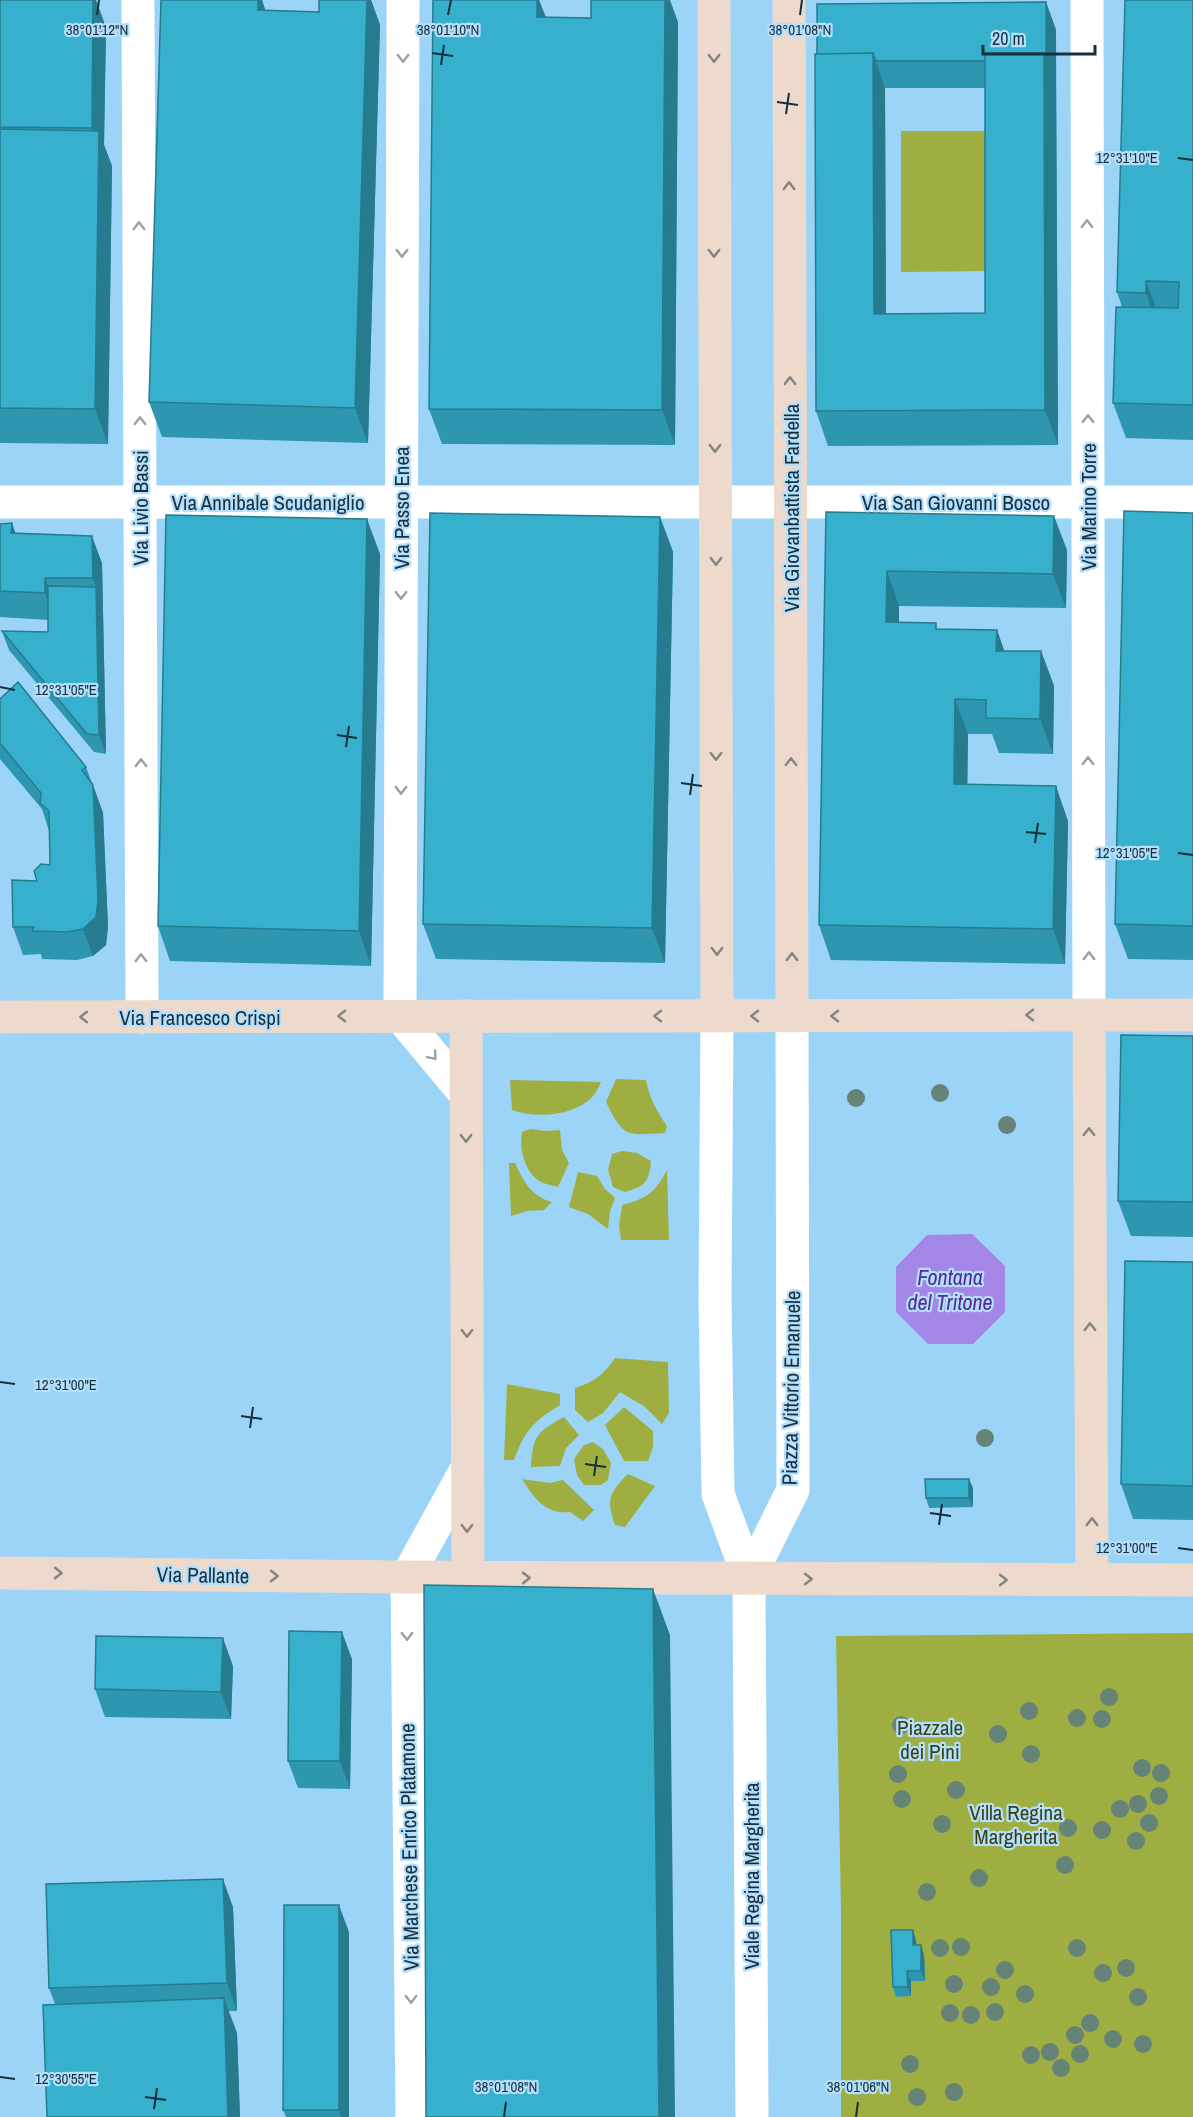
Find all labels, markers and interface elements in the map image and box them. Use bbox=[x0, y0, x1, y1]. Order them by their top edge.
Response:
scale bar bbox=[983, 18, 1096, 56]
text: 38°01'12"N bbox=[66, 19, 128, 40]
text: 38°01'10"N bbox=[417, 19, 479, 40]
text: 38°01'08"N bbox=[769, 19, 831, 40]
text: 20 m bbox=[992, 26, 1025, 51]
one-way arrow bbox=[397, 54, 409, 63]
one-way arrow bbox=[708, 54, 720, 63]
text: 12°31'10"E bbox=[1096, 147, 1158, 168]
one-way arrow bbox=[783, 181, 796, 190]
one-way arrow bbox=[1081, 220, 1093, 229]
one-way arrow bbox=[133, 222, 145, 231]
one-way arrow bbox=[396, 249, 408, 258]
one-way arrow bbox=[708, 249, 721, 258]
one-way arrow bbox=[784, 376, 796, 385]
street label: Via Giovanbattista Fardella bbox=[777, 403, 806, 612]
one-way arrow bbox=[1082, 415, 1094, 424]
one-way arrow bbox=[134, 417, 146, 426]
street label: Via Marino Torre bbox=[1074, 443, 1103, 571]
one-way arrow bbox=[709, 444, 721, 453]
street label: Via Passo Enea bbox=[387, 446, 416, 570]
street label: Via Livio Bassi bbox=[126, 450, 155, 566]
street label: Via Annibale Scudaniglio bbox=[171, 488, 365, 517]
street label: Via San Giovanni Bosco bbox=[862, 488, 1050, 517]
one-way arrow bbox=[710, 556, 722, 565]
one-way arrow bbox=[395, 591, 407, 600]
text: 12°31'05"E bbox=[35, 679, 97, 700]
one-way arrow bbox=[710, 751, 722, 760]
one-way arrow bbox=[1082, 757, 1094, 766]
one-way arrow bbox=[785, 758, 798, 767]
one-way arrow bbox=[135, 759, 147, 768]
one-way arrow bbox=[395, 786, 407, 795]
text: 12°31'05"E bbox=[1096, 842, 1158, 863]
one-way arrow bbox=[711, 946, 723, 955]
one-way arrow bbox=[1083, 952, 1095, 961]
one-way arrow bbox=[786, 953, 798, 962]
one-way arrow bbox=[135, 954, 147, 963]
street label: Via Francesco Crispi bbox=[119, 1003, 281, 1032]
one-way arrow bbox=[1026, 1009, 1035, 1021]
one-way arrow bbox=[337, 1010, 346, 1022]
one-way arrow bbox=[654, 1010, 663, 1022]
one-way arrow bbox=[750, 1010, 759, 1022]
one-way arrow bbox=[831, 1010, 840, 1022]
one-way arrow bbox=[79, 1011, 88, 1023]
one-way arrow bbox=[426, 1049, 437, 1060]
one-way arrow bbox=[1083, 1127, 1095, 1136]
one-way arrow bbox=[460, 1133, 472, 1142]
water label: Fontana del Tritone bbox=[907, 1262, 993, 1317]
street label: Piazza Vittorio Emanuele bbox=[775, 1290, 807, 1486]
one-way arrow bbox=[1084, 1322, 1096, 1331]
one-way arrow bbox=[461, 1328, 473, 1337]
text: 12°31'00"E bbox=[35, 1374, 97, 1395]
one-way arrow bbox=[1085, 1517, 1098, 1526]
one-way arrow bbox=[461, 1523, 473, 1532]
text: 12°31'00"E bbox=[1096, 1537, 1158, 1558]
street label: Via Pallante bbox=[156, 1560, 250, 1590]
one-way arrow bbox=[54, 1567, 63, 1579]
one-way arrow bbox=[270, 1570, 279, 1582]
one-way arrow bbox=[522, 1571, 531, 1584]
one-way arrow bbox=[803, 1573, 812, 1585]
one-way arrow bbox=[998, 1574, 1007, 1586]
one-way arrow bbox=[401, 1631, 413, 1640]
park label: Piazzale dei Pini bbox=[897, 1713, 963, 1766]
street label: Via Marchese Enrico Platamone bbox=[392, 1723, 426, 1971]
street label: Viale Regina Margherita bbox=[737, 1782, 766, 1970]
park label: Villa Regina Margherita bbox=[969, 1798, 1063, 1851]
one-way arrow bbox=[404, 1994, 417, 2003]
text: 12°30'55"E bbox=[35, 2068, 97, 2089]
text: 38°01'08"N bbox=[475, 2076, 537, 2097]
text: 38°01'06"N bbox=[827, 2076, 889, 2097]

